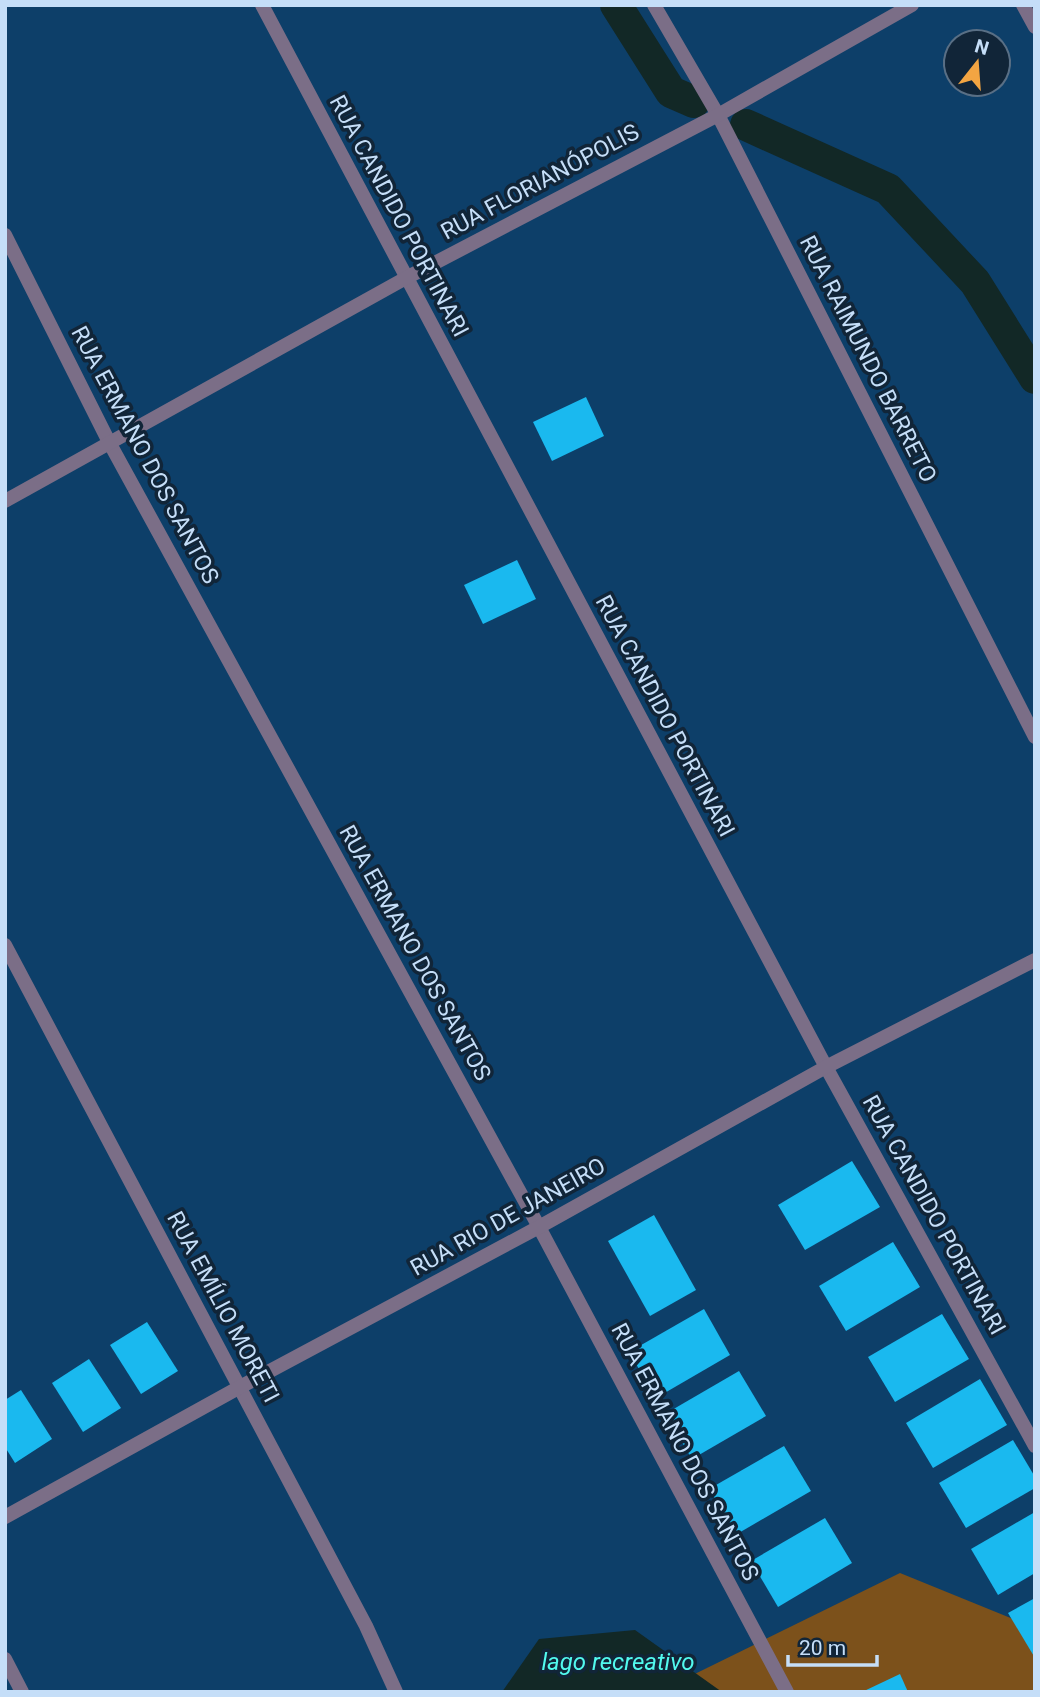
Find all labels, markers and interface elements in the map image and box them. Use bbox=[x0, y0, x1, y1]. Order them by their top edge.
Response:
north arrow bbox=[942, 28, 1012, 98]
text: N bbox=[972, 34, 992, 60]
street label: RUA CANDIDO PORTINARI bbox=[324, 91, 474, 341]
street label: RUA FLORIANÓPOLIS bbox=[436, 117, 644, 246]
street label: RUA RAIMUNDO BARRETO bbox=[794, 231, 942, 487]
street label: RUA ERMANO DOS SANTOS bbox=[65, 322, 225, 588]
street label: RUA CANDIDO PORTINARI bbox=[590, 591, 740, 841]
street label: RUA ERMANO DOS SANTOS bbox=[333, 821, 497, 1085]
street label: RUA CANDIDO PORTINARI bbox=[857, 1091, 1011, 1339]
street label: RUA RIO DE JANEIRO bbox=[406, 1152, 610, 1282]
street label: RUA EMÍLIO MORETI bbox=[161, 1206, 286, 1407]
street label: RUA ERMANO DOS SANTOS bbox=[605, 1319, 765, 1585]
scale bar bbox=[788, 1624, 877, 1668]
text: 20 m bbox=[799, 1636, 846, 1660]
water label: lago recreativo bbox=[541, 1648, 695, 1676]

